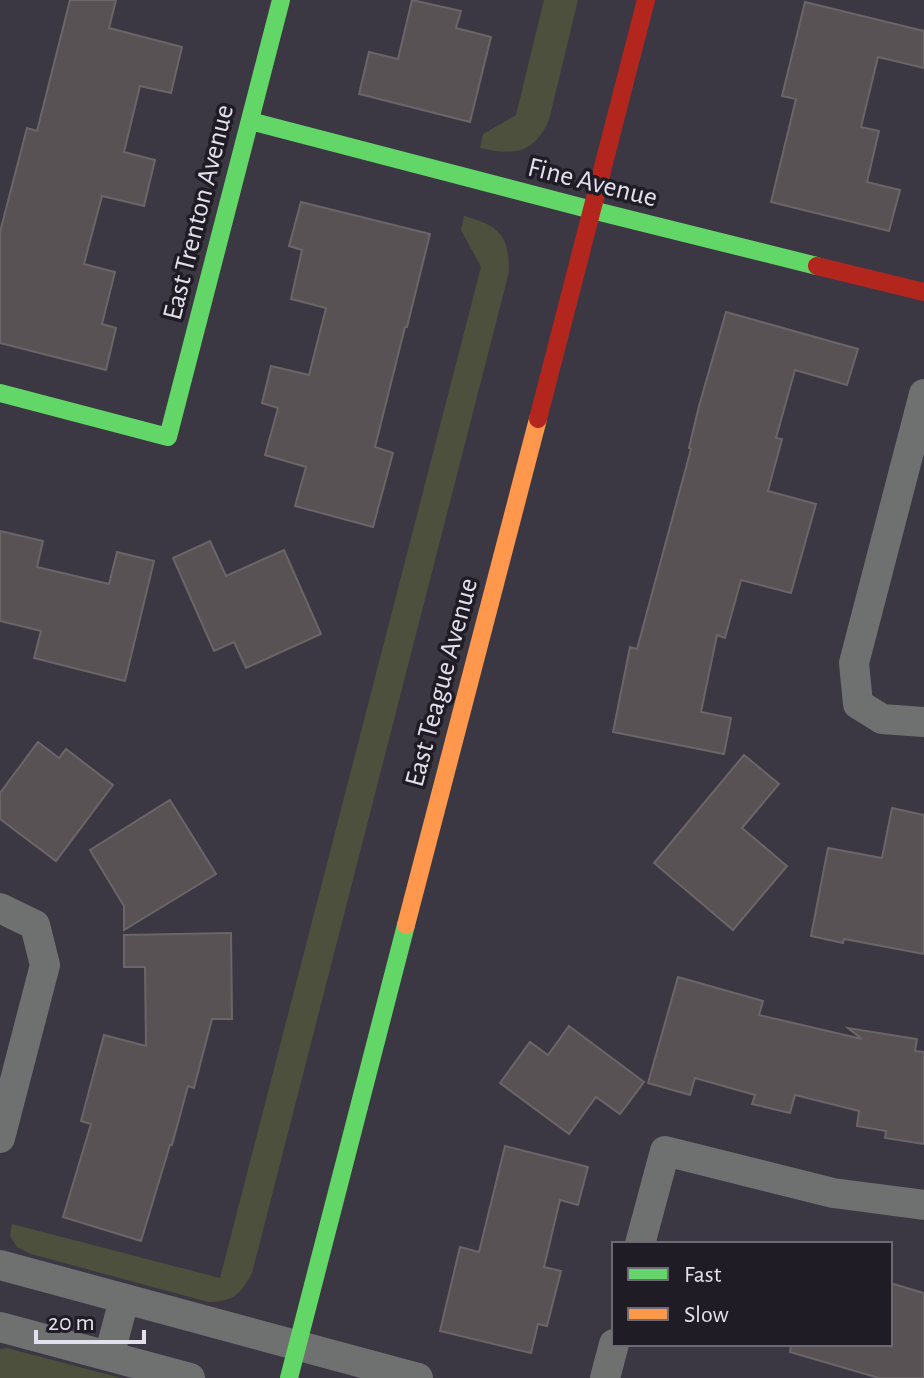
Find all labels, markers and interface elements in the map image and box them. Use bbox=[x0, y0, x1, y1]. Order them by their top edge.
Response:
street label: East Trenton Avenue bbox=[159, 102, 239, 323]
street label: Fine Avenue bbox=[525, 153, 660, 213]
street label: East Teague Avenue bbox=[401, 575, 483, 790]
legend bbox=[612, 1242, 892, 1346]
text: Fast bbox=[684, 1263, 722, 1287]
scale bar bbox=[36, 1294, 144, 1344]
text: Slow bbox=[684, 1303, 729, 1327]
text: 20 m bbox=[48, 1311, 95, 1335]

